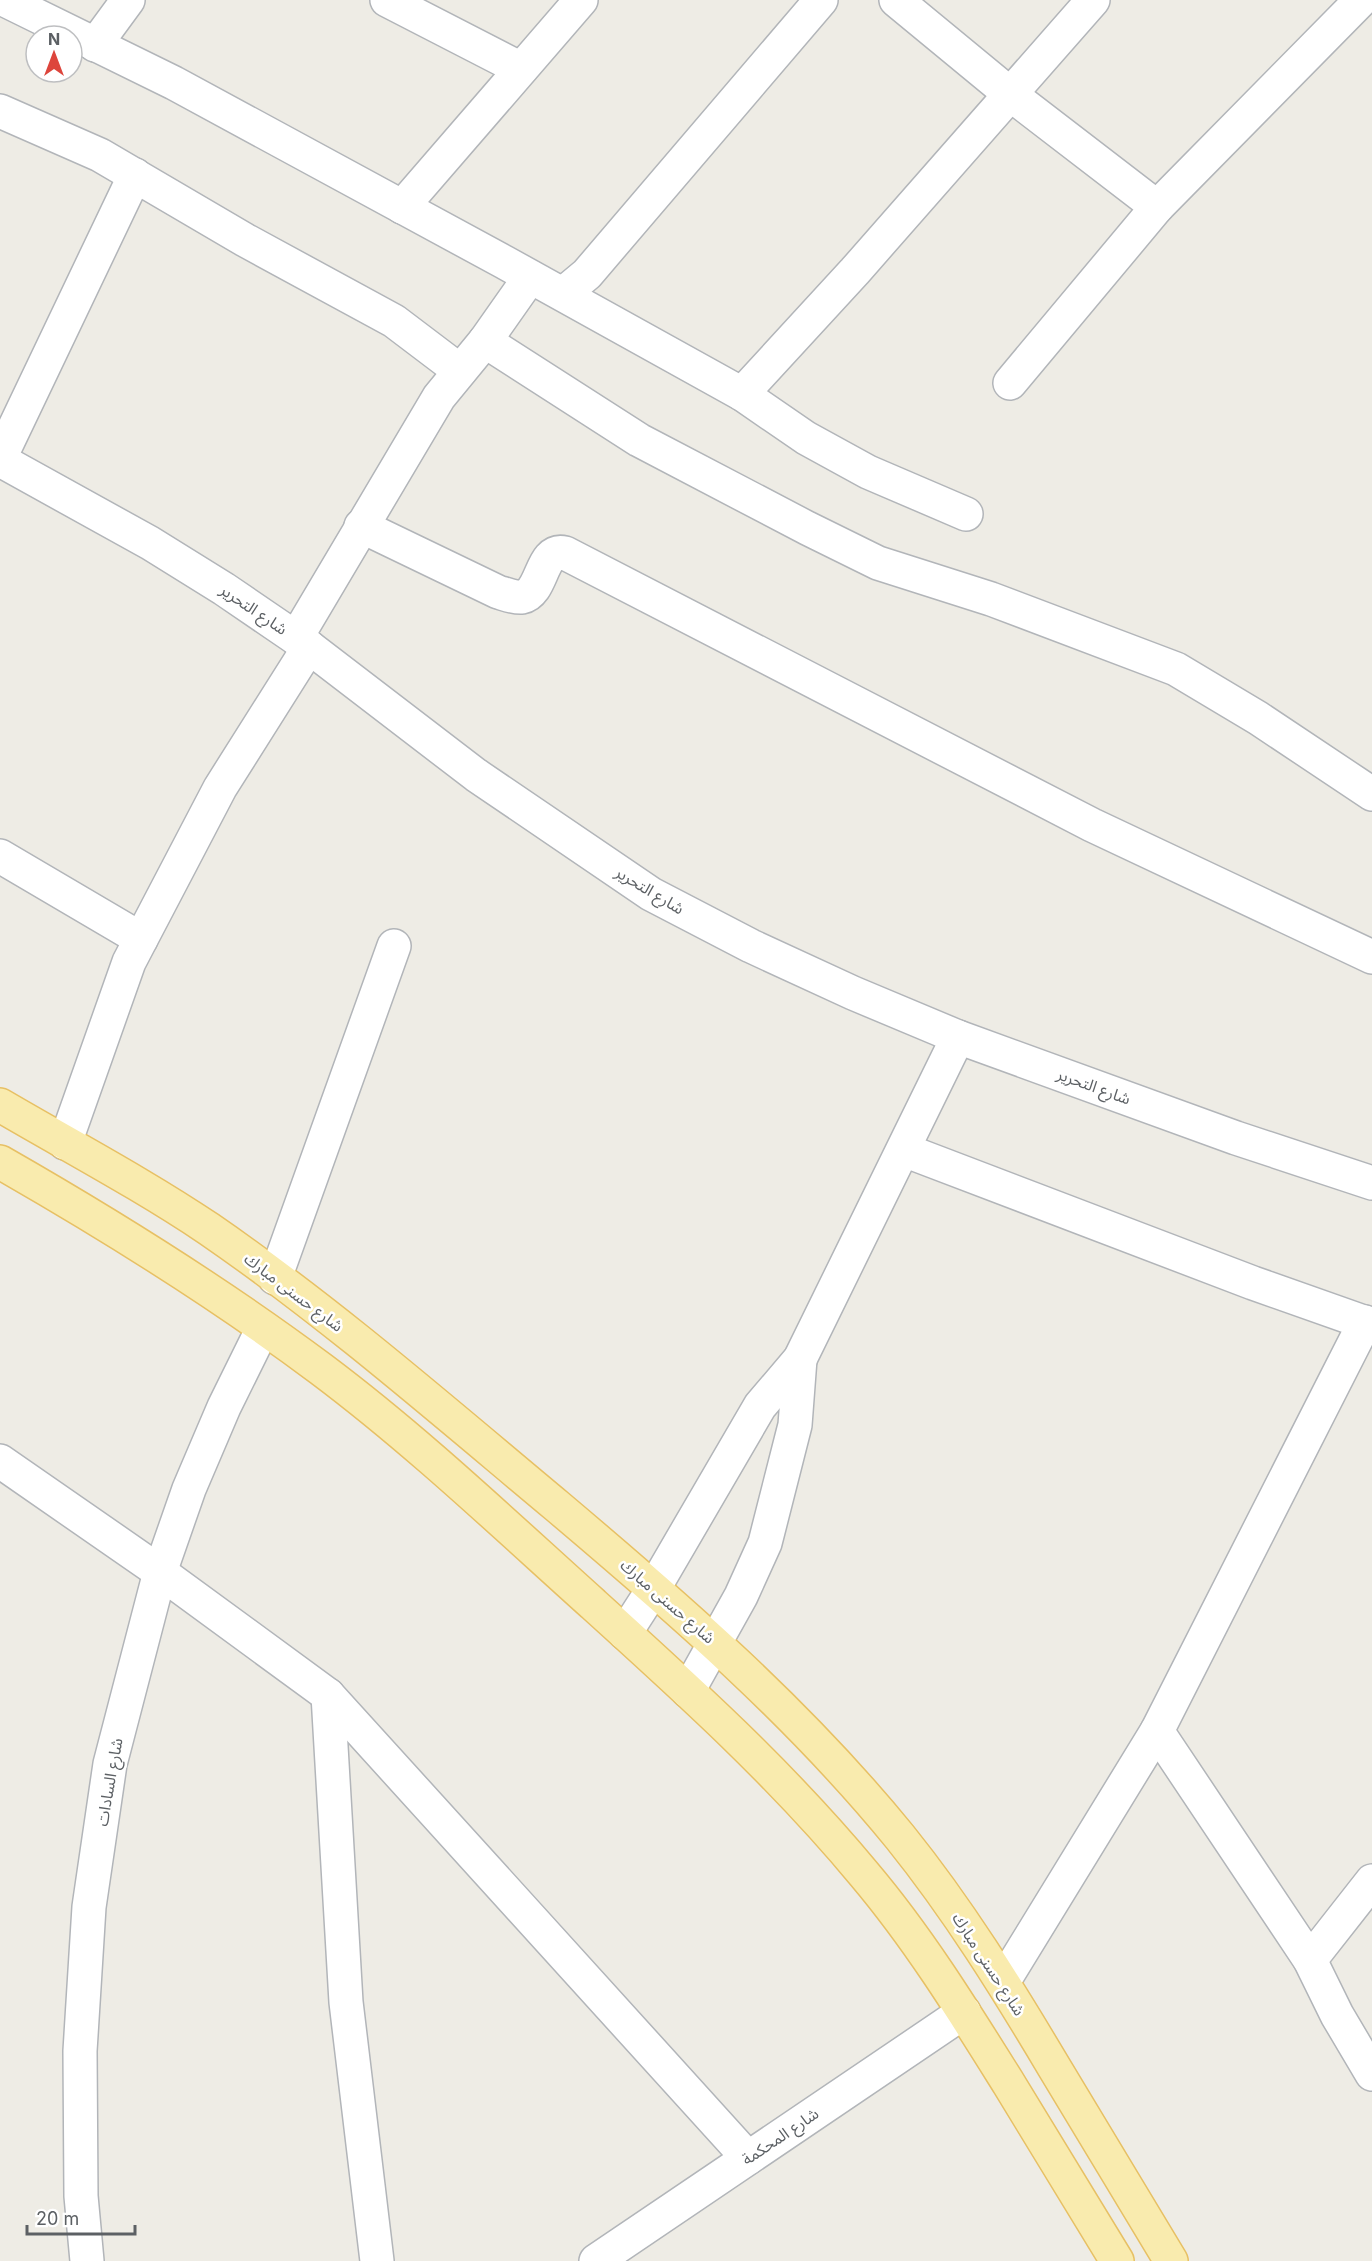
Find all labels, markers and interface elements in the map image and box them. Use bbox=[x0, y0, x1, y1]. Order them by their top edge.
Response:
north arrow bbox=[24, 24, 84, 84]
text: N bbox=[48, 29, 60, 49]
street label: شارع التحرير bbox=[214, 579, 291, 641]
street label: شارع التحرير bbox=[610, 861, 688, 921]
street label: شارع التحرير bbox=[1053, 1063, 1134, 1111]
street label: شارع حسنى مبارك bbox=[239, 1248, 347, 1338]
street label: شارع حسنى مبارك bbox=[615, 1555, 719, 1650]
street label: شارع السادات bbox=[91, 1736, 130, 1828]
street label: شارع حسنى مبارك bbox=[946, 1909, 1030, 2021]
street label: شارع المحكمة bbox=[738, 2103, 824, 2171]
scale bar bbox=[27, 2198, 135, 2236]
text: 20 m bbox=[36, 2208, 79, 2229]

